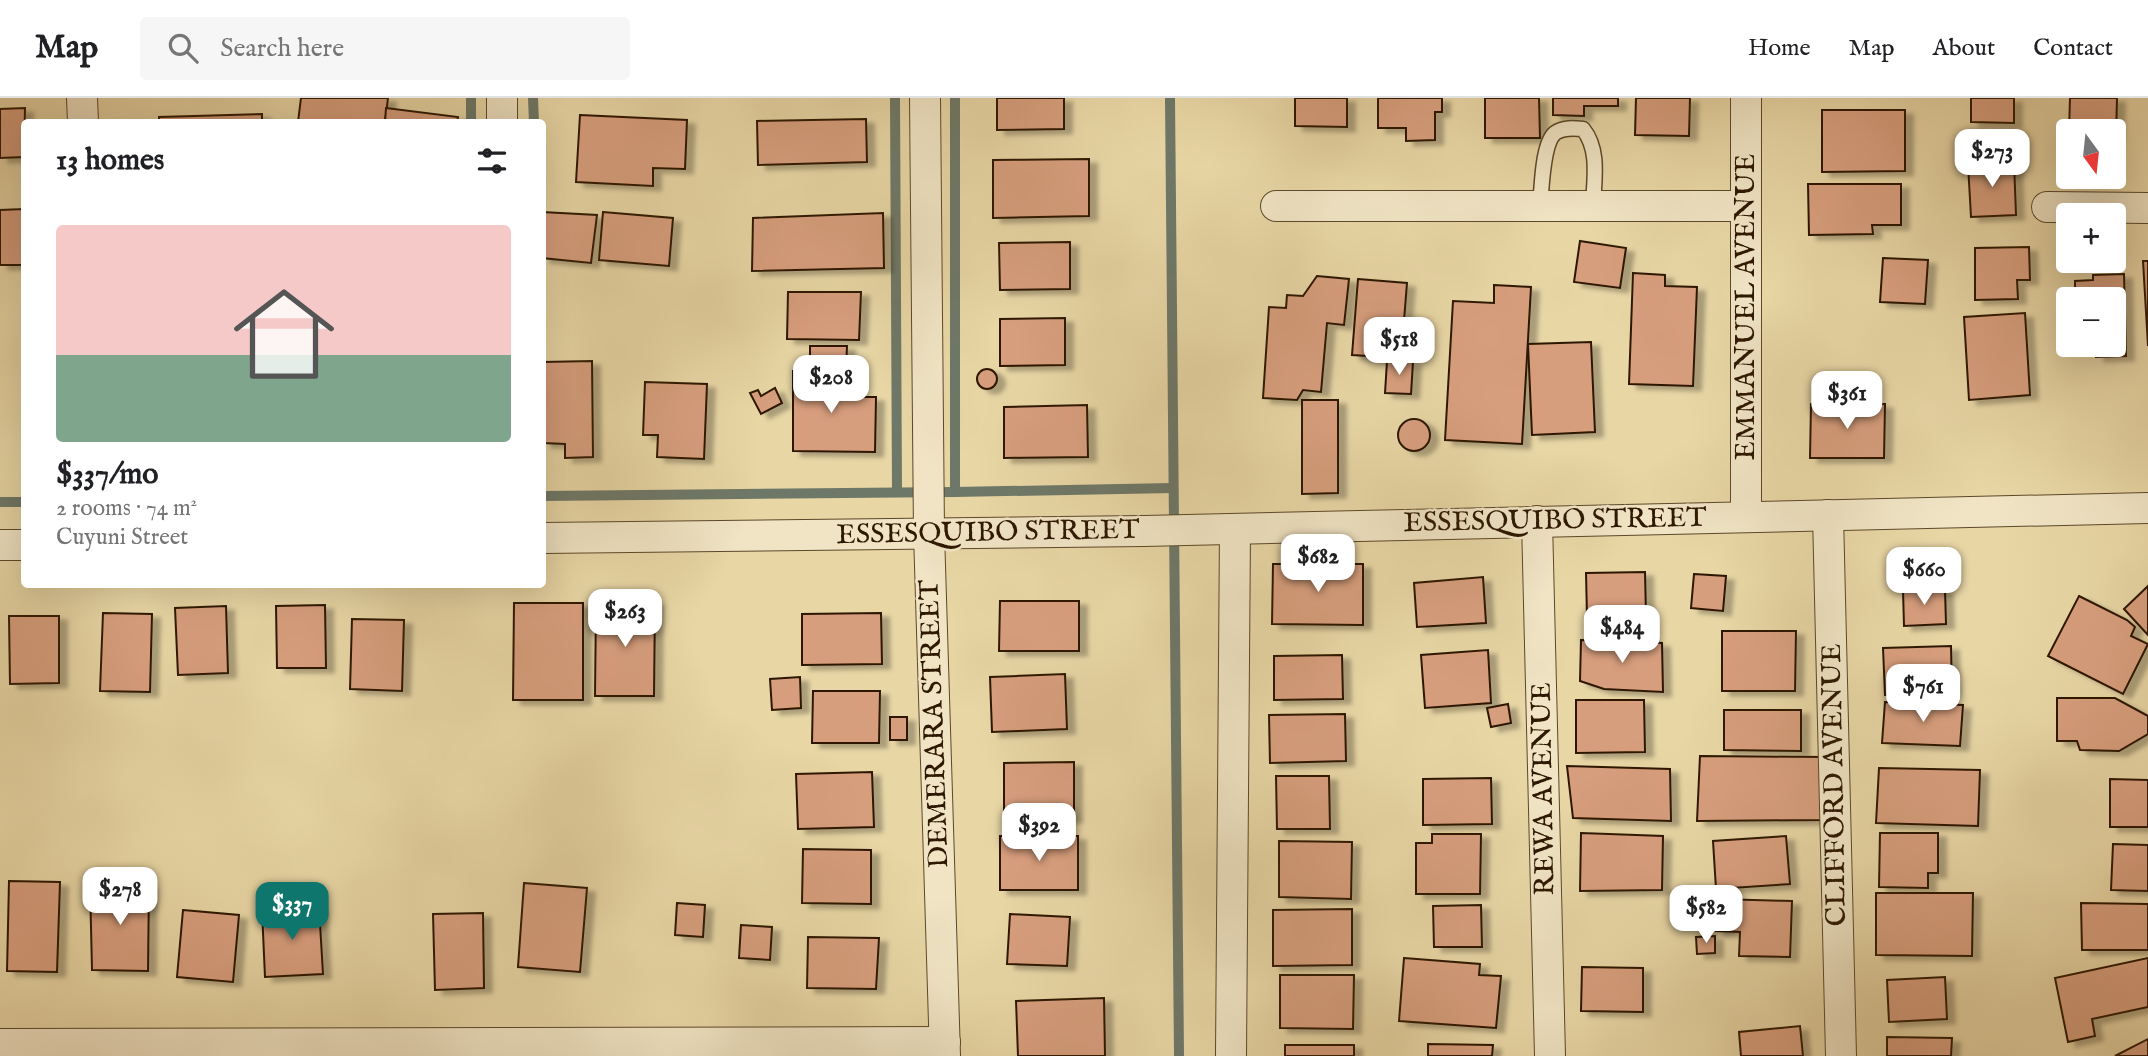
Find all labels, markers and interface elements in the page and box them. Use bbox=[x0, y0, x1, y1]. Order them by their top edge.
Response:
search box bbox=[140, 17, 630, 80]
text: Map bbox=[35, 27, 98, 69]
icon: search bbox=[164, 29, 202, 67]
text: Search here bbox=[220, 32, 344, 65]
text: Home bbox=[1748, 33, 1811, 64]
text: Map bbox=[1849, 33, 1895, 64]
text: About bbox=[1933, 33, 1995, 64]
text: Contact bbox=[2033, 33, 2113, 64]
north arrow bbox=[2056, 119, 2126, 189]
map controls bbox=[2056, 119, 2126, 357]
pin: $273 bbox=[1951, 130, 2033, 189]
text: $273 bbox=[1971, 137, 2013, 166]
text: 13 homes bbox=[56, 142, 164, 180]
icon: filters bbox=[473, 142, 511, 180]
street label: EMMANUEL AVENUE bbox=[1729, 153, 1764, 461]
button: + bbox=[2056, 203, 2126, 273]
icon: home bbox=[221, 271, 347, 397]
button: − bbox=[2056, 287, 2126, 357]
pin: $518 bbox=[1358, 317, 1440, 377]
text: $518 bbox=[1380, 325, 1418, 354]
pin: $208 bbox=[790, 356, 872, 415]
text: $208 bbox=[809, 363, 853, 392]
pin: $361 bbox=[1806, 372, 1888, 431]
text: $361 bbox=[1827, 379, 1867, 408]
text: $337/mo bbox=[56, 456, 159, 494]
text: 2 rooms · 74 m² bbox=[56, 494, 197, 523]
street label: ESSESQUIBO STREET bbox=[1403, 501, 1707, 541]
street label: ESSESQUIBO STREET bbox=[836, 513, 1140, 553]
text: Cuyuni Street bbox=[56, 523, 188, 552]
pin: $682 bbox=[1277, 534, 1359, 594]
text: $682 bbox=[1297, 542, 1339, 571]
pin: $660 bbox=[1883, 547, 1965, 607]
text: $660 bbox=[1902, 555, 1946, 584]
street label: DEMERARA STREET bbox=[912, 579, 958, 869]
pin: $263 bbox=[584, 589, 666, 649]
text: $263 bbox=[604, 597, 646, 626]
pin: $484 bbox=[1581, 606, 1663, 665]
text: $484 bbox=[1600, 613, 1644, 642]
street label: CLIFFORD AVENUE bbox=[1815, 643, 1855, 927]
pin: $761 bbox=[1882, 664, 1964, 724]
text: $761 bbox=[1902, 672, 1944, 701]
street label: REWA AVENUE bbox=[1525, 682, 1563, 896]
pin: $392 bbox=[998, 804, 1080, 863]
text: $392 bbox=[1018, 811, 1060, 840]
pin: $278 bbox=[79, 868, 161, 927]
text: $278 bbox=[98, 875, 142, 904]
pin: $337 bbox=[251, 882, 333, 942]
pin: $582 bbox=[1665, 886, 1747, 945]
text: $337 bbox=[272, 890, 312, 919]
text: $582 bbox=[1686, 893, 1726, 922]

